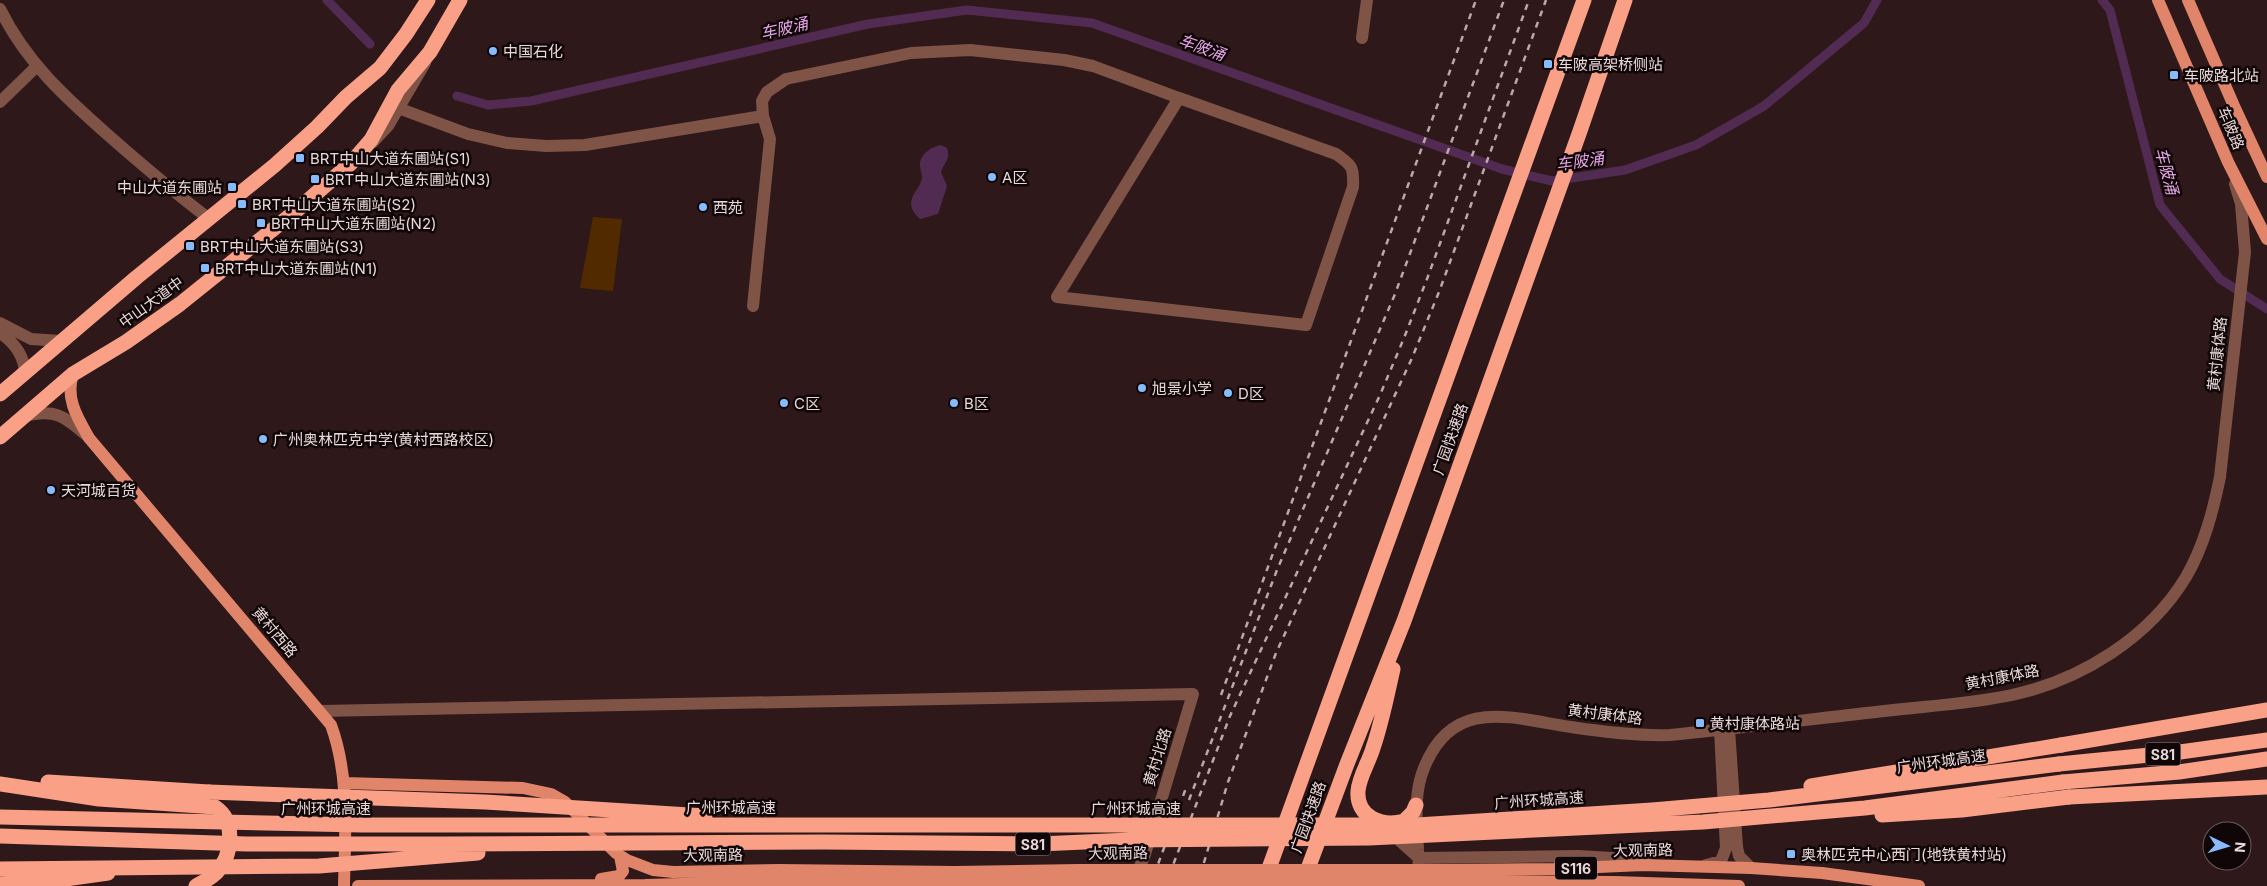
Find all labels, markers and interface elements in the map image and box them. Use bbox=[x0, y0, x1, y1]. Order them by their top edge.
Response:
water label: 车陂涌 bbox=[758, 12, 812, 43]
water label: 车陂涌 bbox=[1176, 29, 1230, 65]
place label: 中国石化 bbox=[503, 42, 563, 61]
marker: 中国石化 bbox=[487, 45, 499, 57]
place label: 车陂高架桥侧站 bbox=[1558, 55, 1663, 74]
marker: 车陂高架桥侧站 bbox=[1542, 58, 1554, 70]
place label: 车陂路北站 bbox=[2184, 66, 2259, 85]
marker: 车陂路北站 bbox=[2168, 69, 2180, 81]
street label: 车陂路 bbox=[2213, 104, 2249, 152]
water label: 车陂涌 bbox=[2151, 145, 2183, 199]
water label: 车陂涌 bbox=[1555, 147, 1607, 174]
place label: BRT中山大道东圃站(S1) bbox=[310, 149, 471, 168]
marker: BRT中山大道东圃站(S1) bbox=[294, 152, 306, 164]
place label: A区 bbox=[1002, 168, 1027, 187]
place label: BRT中山大道东圃站(N3) bbox=[325, 170, 491, 189]
marker: A区 bbox=[986, 171, 998, 183]
marker: BRT中山大道东圃站(N3) bbox=[309, 173, 321, 185]
place label: 中山大道东圃站 bbox=[117, 178, 222, 197]
marker: 中山大道东圃站 bbox=[226, 181, 238, 193]
place label: BRT中山大道东圃站(S2) bbox=[252, 195, 416, 214]
marker: BRT中山大道东圃站(S2) bbox=[236, 198, 248, 210]
place label: 西苑 bbox=[713, 198, 743, 217]
marker: 西苑 bbox=[697, 201, 709, 213]
place label: BRT中山大道东圃站(N2) bbox=[271, 214, 437, 233]
marker: BRT中山大道东圃站(N2) bbox=[255, 217, 267, 229]
place label: BRT中山大道东圃站(S3) bbox=[200, 237, 364, 256]
marker: BRT中山大道东圃站(S3) bbox=[184, 240, 196, 252]
place label: BRT中山大道东圃站(N1) bbox=[215, 259, 378, 278]
marker: BRT中山大道东圃站(N1) bbox=[199, 262, 211, 274]
street label: 中山大道中 bbox=[115, 272, 187, 332]
street label: 黄村康体路 bbox=[2204, 316, 2230, 392]
place label: 旭景小学 bbox=[1152, 379, 1212, 398]
marker: 旭景小学 bbox=[1136, 382, 1148, 394]
place label: D区 bbox=[1238, 384, 1264, 403]
marker: D区 bbox=[1222, 387, 1234, 399]
place label: C区 bbox=[794, 394, 820, 413]
place label: B区 bbox=[964, 394, 989, 413]
marker: C区 bbox=[778, 397, 790, 409]
marker: B区 bbox=[948, 397, 960, 409]
street label: 广园快速路 bbox=[1428, 401, 1472, 477]
place label: 广州奥林匹克中学(黄村西路校区) bbox=[273, 430, 494, 449]
marker: 广州奥林匹克中学(黄村西路校区) bbox=[257, 433, 269, 445]
place label: 天河城百货 bbox=[61, 481, 136, 500]
marker: 天河城百货 bbox=[45, 484, 57, 496]
street label: 黄村西路 bbox=[248, 603, 302, 661]
street label: 黄村康体路 bbox=[1963, 661, 2041, 693]
street label: 黄村康体路 bbox=[1567, 700, 1643, 728]
place label: 黄村康体路站 bbox=[1710, 714, 1800, 733]
marker: 黄村康体路站 bbox=[1694, 717, 1706, 729]
street label: 黄村北路 bbox=[1139, 726, 1175, 788]
road number: S81 bbox=[2146, 742, 2180, 766]
street label: 广州环城高速 bbox=[1895, 745, 1987, 777]
street label: 广园快速路 bbox=[1286, 779, 1330, 855]
street label: 广州环城高速 bbox=[1493, 787, 1585, 813]
street label: 广州环城高速 bbox=[686, 798, 776, 817]
street label: 广州环城高速 bbox=[281, 799, 371, 818]
street label: 广州环城高速 bbox=[1091, 799, 1181, 818]
north arrow bbox=[2202, 821, 2252, 871]
road number: S81 bbox=[1016, 832, 1050, 856]
street label: 大观南路 bbox=[1613, 840, 1673, 860]
text: N bbox=[2232, 841, 2249, 853]
street label: 大观南路 bbox=[1088, 843, 1148, 863]
street label: 大观南路 bbox=[683, 845, 743, 865]
place label: 奥林匹克中心西门(地铁黄村站) bbox=[1801, 845, 2007, 864]
marker: 奥林匹克中心西门(地铁黄村站) bbox=[1785, 848, 1797, 860]
road number: S116 bbox=[1555, 856, 1597, 880]

